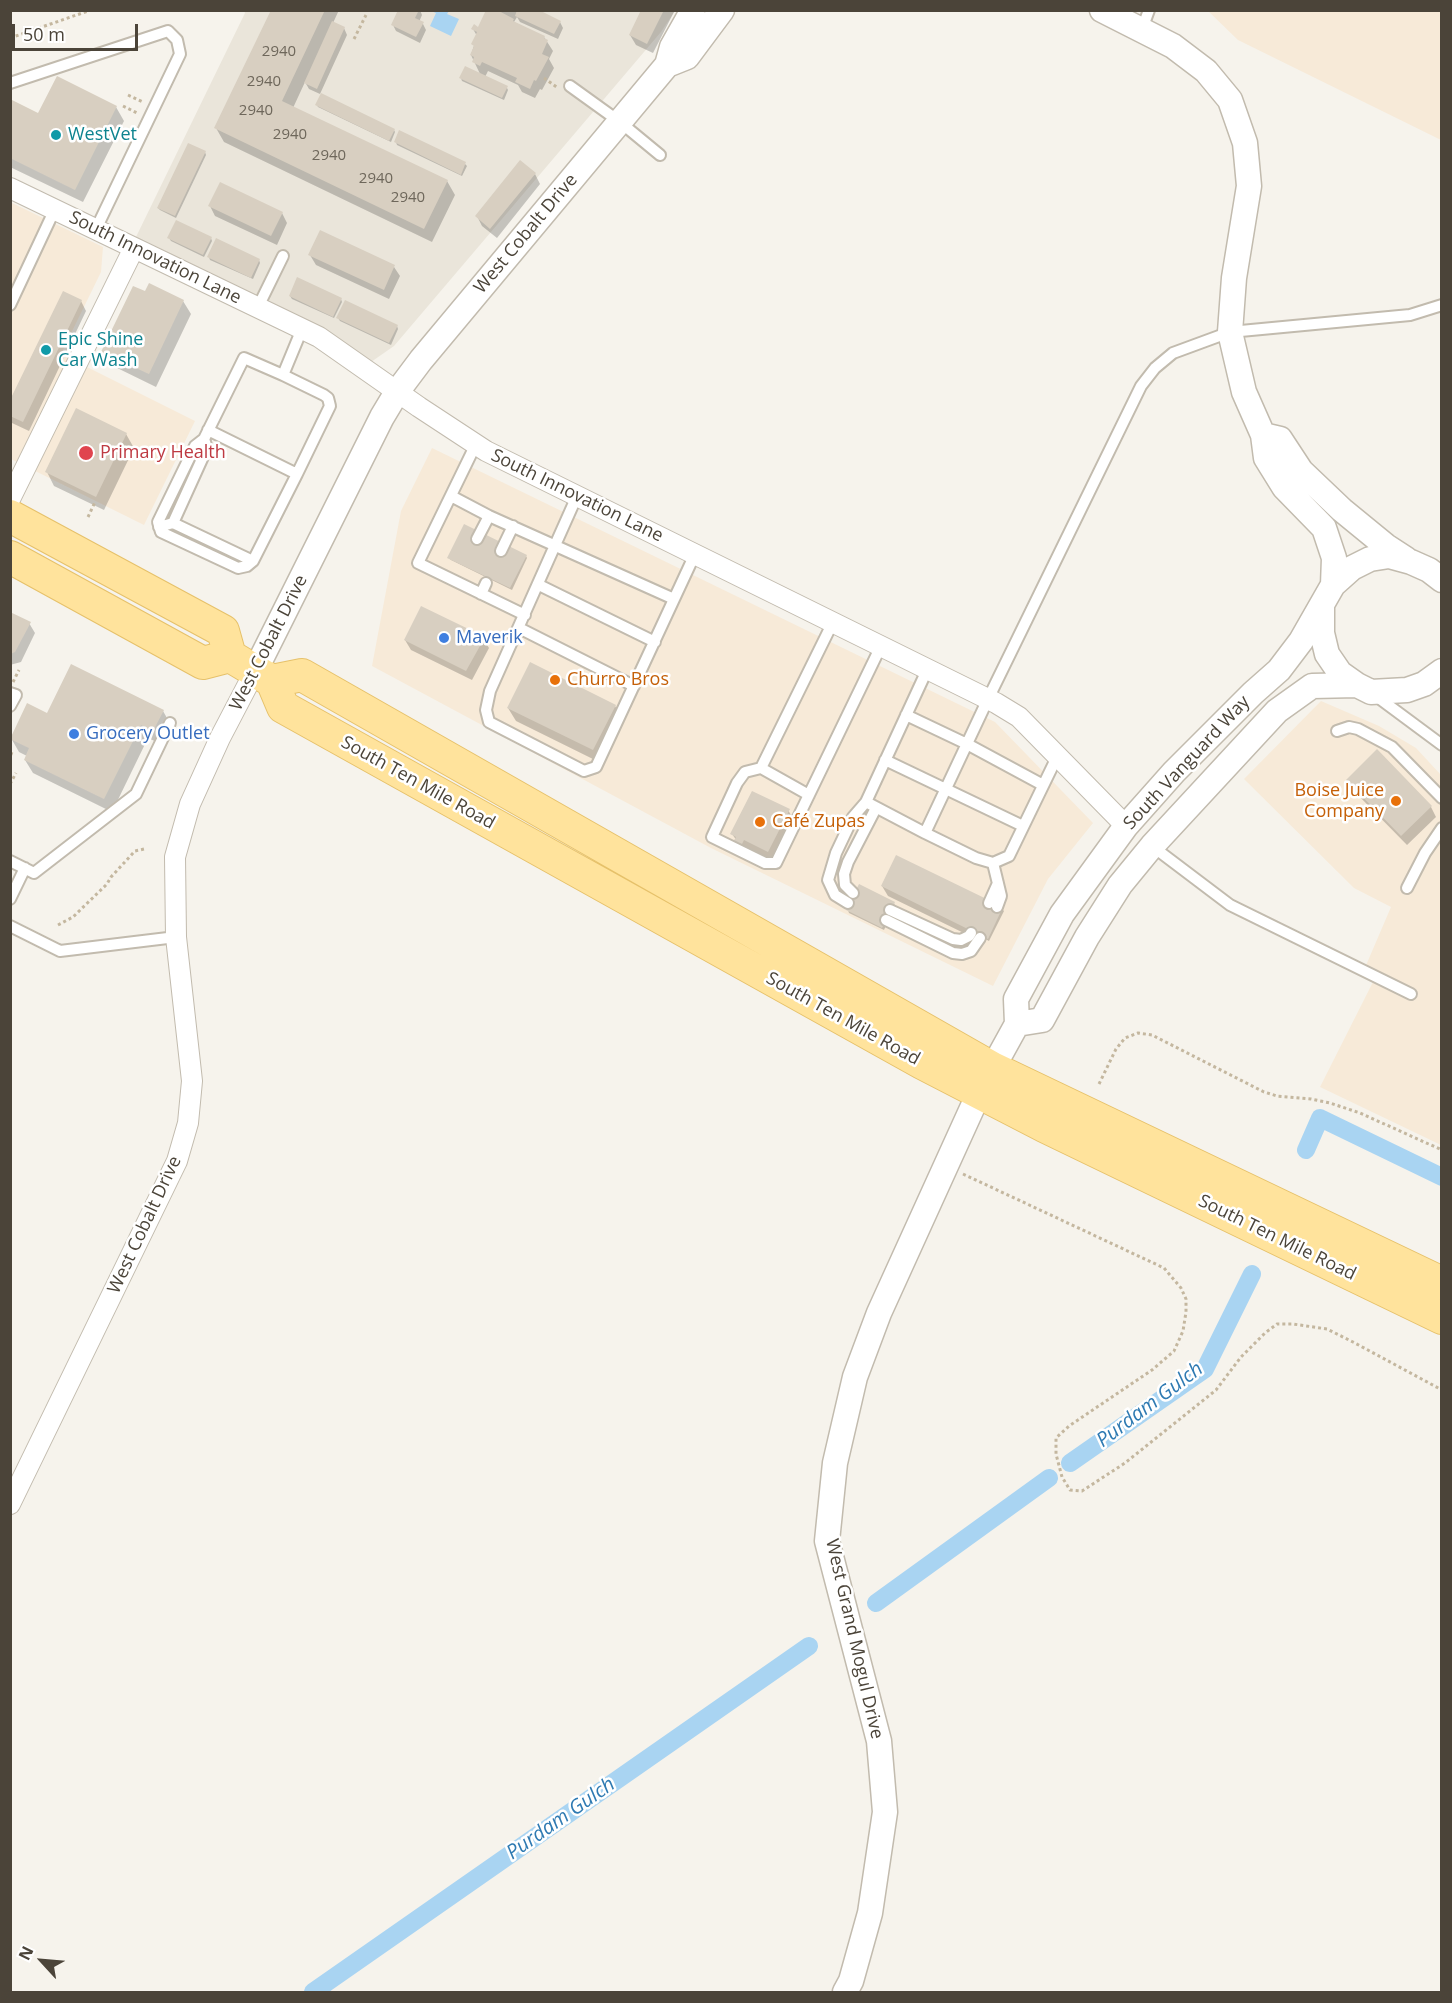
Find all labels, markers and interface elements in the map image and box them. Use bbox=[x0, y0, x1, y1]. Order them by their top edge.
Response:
scale bar bbox=[15, 12, 141, 50]
text: 50 m bbox=[23, 22, 65, 46]
house number: 2940 bbox=[262, 43, 296, 61]
house number: 2940 bbox=[247, 73, 281, 91]
house number: 2940 bbox=[239, 102, 273, 120]
place label: WestVet bbox=[68, 124, 137, 146]
house number: 2940 bbox=[273, 126, 307, 144]
marker: WestVet bbox=[49, 128, 63, 142]
house number: 2940 bbox=[312, 147, 346, 165]
house number: 2940 bbox=[359, 170, 393, 188]
street label: West Cobalt Drive bbox=[470, 170, 582, 298]
house number: 2940 bbox=[391, 189, 425, 207]
street label: South Innovation Lane bbox=[65, 207, 245, 309]
place label: Epic Shine Car Wash bbox=[58, 329, 143, 372]
marker: Epic Shine Car Wash bbox=[39, 343, 53, 357]
place label: Primary Health bbox=[100, 442, 226, 464]
marker: Primary Health bbox=[77, 444, 95, 462]
street label: South Innovation Lane bbox=[487, 445, 667, 547]
street label: West Cobalt Drive bbox=[225, 572, 313, 714]
place label: Maverik bbox=[456, 627, 523, 649]
marker: Maverik bbox=[437, 631, 451, 645]
place label: Churro Bros bbox=[567, 669, 669, 691]
marker: Churro Bros bbox=[548, 673, 562, 687]
street label: South Vanguard Way bbox=[1119, 692, 1255, 834]
place label: Grocery Outlet bbox=[86, 723, 210, 745]
marker: Grocery Outlet bbox=[67, 727, 81, 741]
street label: South Ten Mile Road bbox=[337, 732, 499, 834]
place label: Boise Juice Company bbox=[1294, 780, 1384, 822]
marker: Boise Juice Company bbox=[1389, 794, 1403, 808]
place label: Café Zupas bbox=[772, 811, 865, 833]
marker: Café Zupas bbox=[753, 815, 767, 829]
street label: South Ten Mile Road bbox=[762, 968, 924, 1070]
street label: West Cobalt Drive bbox=[104, 1153, 186, 1297]
street label: South Ten Mile Road bbox=[1195, 1190, 1359, 1286]
water label: Purdam Gulch bbox=[1092, 1357, 1208, 1453]
street label: West Grand Mogul Drive bbox=[820, 1537, 888, 1741]
water label: Purdam Gulch bbox=[502, 1773, 620, 1865]
north arrow bbox=[12, 1931, 72, 1991]
text: N bbox=[13, 1942, 39, 1964]

